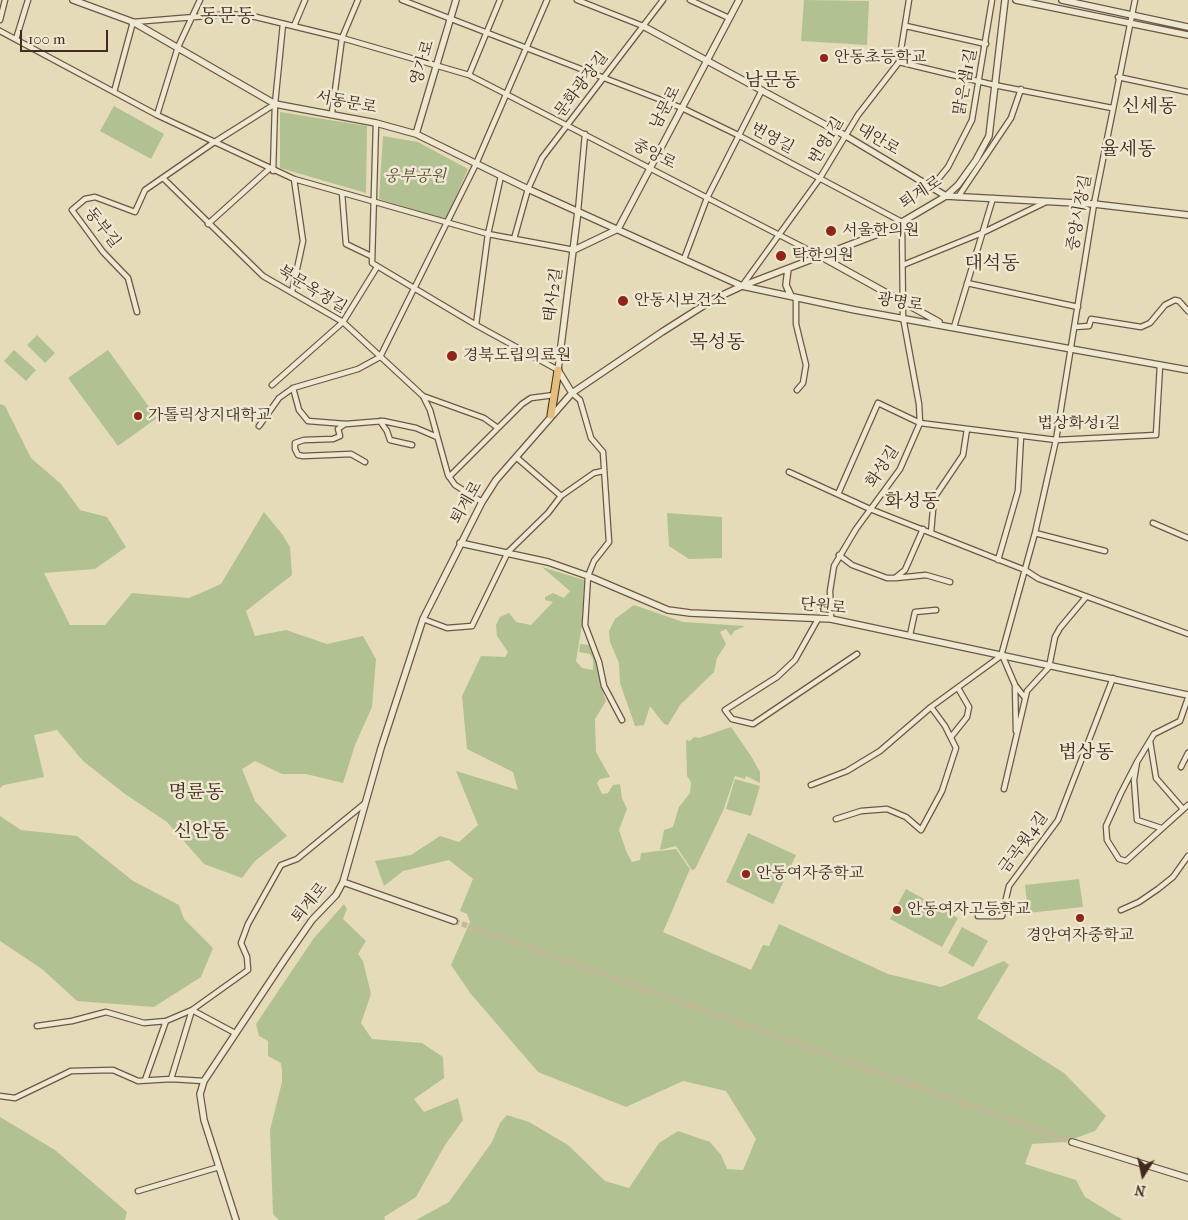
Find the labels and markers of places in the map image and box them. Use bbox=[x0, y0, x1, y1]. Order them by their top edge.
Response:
place label: 안동초등학교 bbox=[834, 48, 927, 68]
marker: 안동초등학교 bbox=[818, 52, 830, 64]
place label: 서울한의원 bbox=[842, 221, 919, 241]
marker: 서울한의원 bbox=[824, 224, 838, 238]
place label: 탁한의원 bbox=[792, 246, 854, 266]
marker: 탁한의원 bbox=[774, 249, 788, 263]
place label: 안동시보건소 bbox=[634, 291, 727, 311]
marker: 안동시보건소 bbox=[616, 294, 630, 308]
place label: 경북도립의료원 bbox=[463, 346, 571, 366]
marker: 경북도립의료원 bbox=[445, 349, 459, 363]
place label: 가톨릭상지대학교 bbox=[148, 406, 272, 426]
marker: 가톨릭상지대학교 bbox=[132, 410, 144, 422]
place label: 안동여자중학교 bbox=[756, 864, 864, 884]
marker: 안동여자중학교 bbox=[740, 868, 752, 880]
place label: 안동여자고등학교 bbox=[907, 900, 1031, 920]
marker: 안동여자고등학교 bbox=[891, 904, 903, 916]
marker: 경안여자중학교 bbox=[1074, 912, 1086, 924]
place label: 경안여자중학교 bbox=[1026, 926, 1134, 946]

